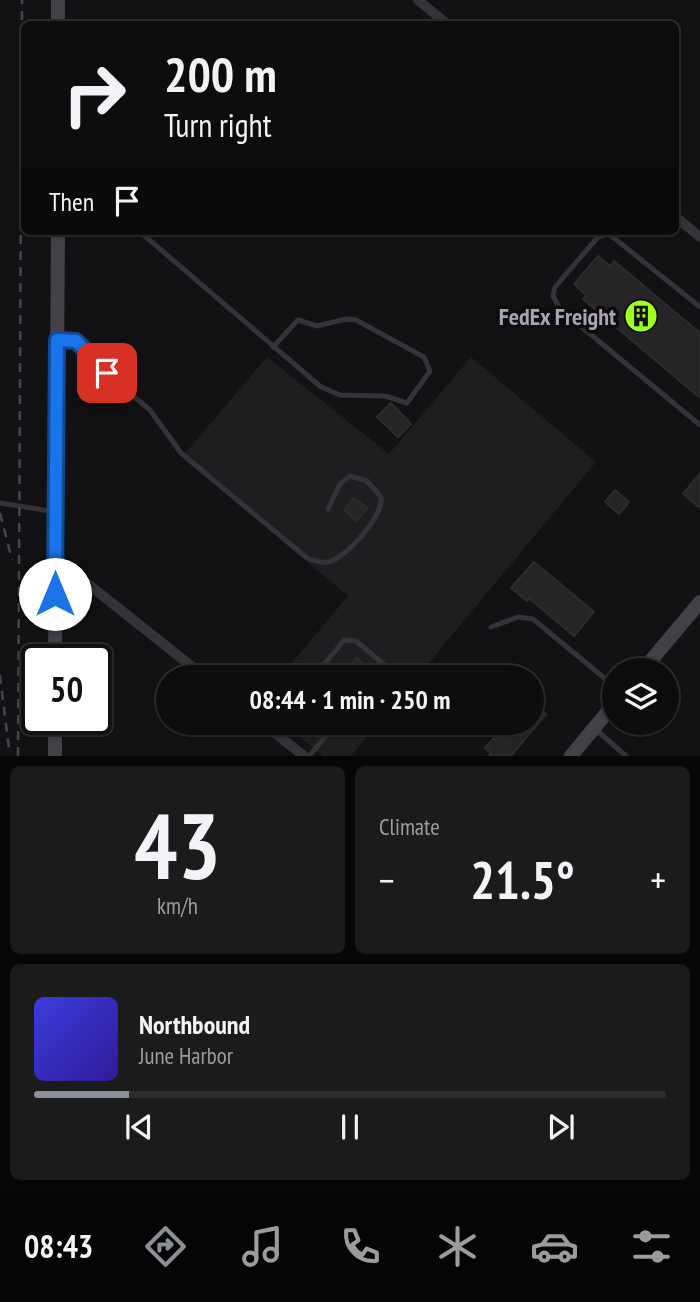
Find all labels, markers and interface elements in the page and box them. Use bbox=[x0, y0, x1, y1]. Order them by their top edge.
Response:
text: 200 m bbox=[164, 42, 277, 106]
icon: right bbox=[49, 49, 140, 140]
text: Turn right bbox=[164, 104, 272, 146]
icon: arrive bbox=[108, 182, 146, 220]
text: Then bbox=[49, 185, 94, 218]
building icon: FedEx Freight bbox=[622, 297, 660, 335]
place label: FedEx Freight bbox=[499, 301, 616, 332]
pin bbox=[77, 343, 137, 403]
icon: arrive bbox=[88, 354, 126, 392]
position arrow bbox=[18, 557, 92, 631]
speed limit sign: 50 bbox=[21, 644, 112, 735]
map controls bbox=[602, 658, 679, 735]
button: layers bbox=[602, 658, 679, 735]
text: 08:44 · 1 min · 250 m bbox=[250, 683, 450, 716]
text: 43 bbox=[134, 786, 221, 904]
text: Climate bbox=[379, 812, 440, 841]
text: 21.5° bbox=[470, 846, 575, 913]
text: − bbox=[379, 855, 395, 904]
text: + bbox=[650, 855, 666, 904]
text: km/h bbox=[157, 891, 198, 920]
text: Northbound bbox=[139, 1008, 250, 1041]
text: June Harbor bbox=[139, 1041, 233, 1070]
icon: previous bbox=[120, 1108, 158, 1146]
icon: pause bbox=[331, 1108, 369, 1146]
icon: next bbox=[542, 1108, 580, 1146]
icon: directions bbox=[141, 1222, 190, 1271]
icon: music bbox=[238, 1222, 287, 1271]
icon: phone bbox=[336, 1222, 385, 1271]
icon: climate bbox=[433, 1222, 482, 1271]
icon: car bbox=[530, 1222, 579, 1271]
icon: filters bbox=[627, 1222, 676, 1271]
text: 08:43 bbox=[24, 1225, 93, 1267]

